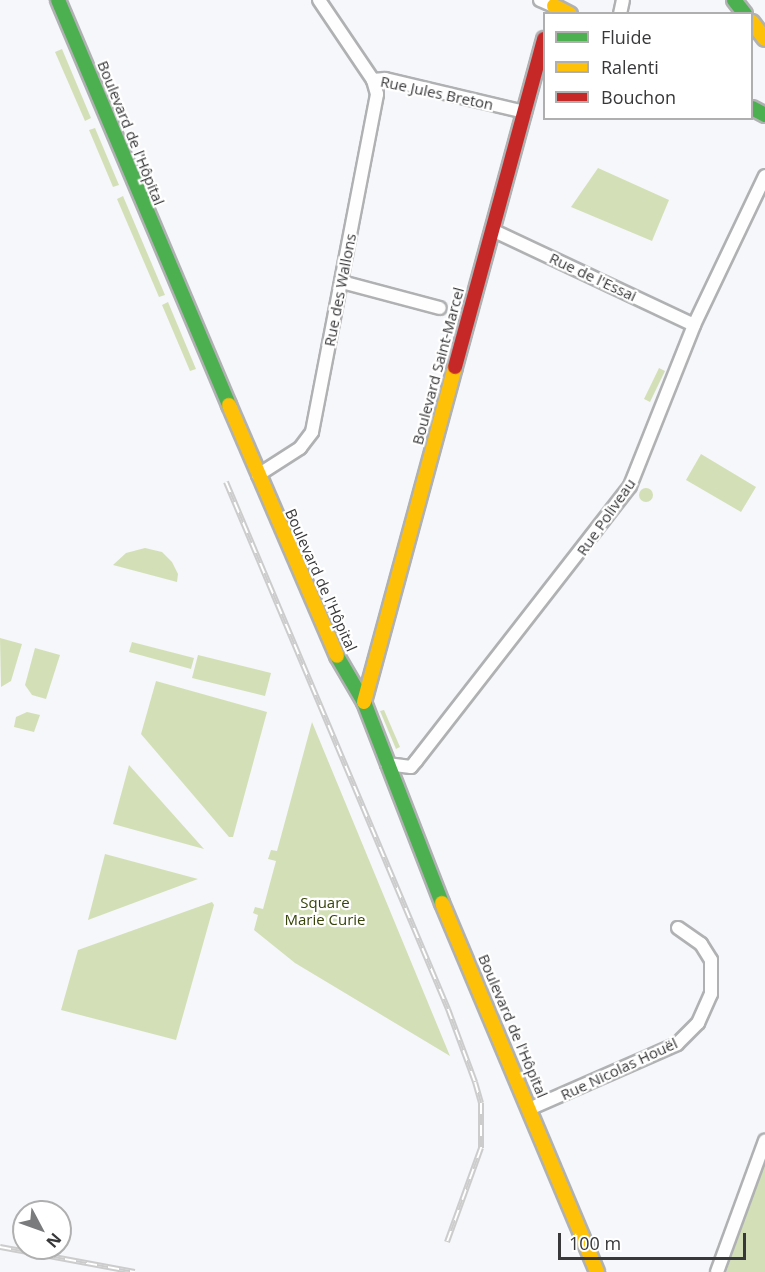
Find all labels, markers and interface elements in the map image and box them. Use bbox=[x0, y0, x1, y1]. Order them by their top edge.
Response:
legend bbox=[543, 12, 753, 120]
text: Fluide bbox=[601, 25, 652, 49]
text: Ralenti bbox=[601, 55, 659, 79]
street label: Boulevard de l'Hôpital bbox=[94, 58, 168, 208]
street label: Rue Jules Breton bbox=[379, 72, 495, 114]
text: Bouchon bbox=[601, 85, 676, 109]
street label: Rue des Wallons bbox=[320, 232, 360, 348]
street label: Rue de l'Essai bbox=[547, 249, 639, 305]
street label: Boulevard Saint-Marcel bbox=[408, 285, 468, 447]
street label: Rue Poliveau bbox=[573, 475, 639, 559]
street label: Boulevard de l'Hôpital bbox=[281, 506, 361, 654]
park label: Square Marie Curie bbox=[284, 893, 366, 928]
street label: Boulevard de l'Hôpital bbox=[475, 951, 551, 1101]
street label: Rue Nicolas Houël bbox=[558, 1034, 680, 1104]
north arrow bbox=[12, 1200, 72, 1260]
scale bar bbox=[561, 1221, 748, 1259]
text: N bbox=[42, 1228, 67, 1253]
text: 100 m bbox=[569, 1231, 621, 1255]

